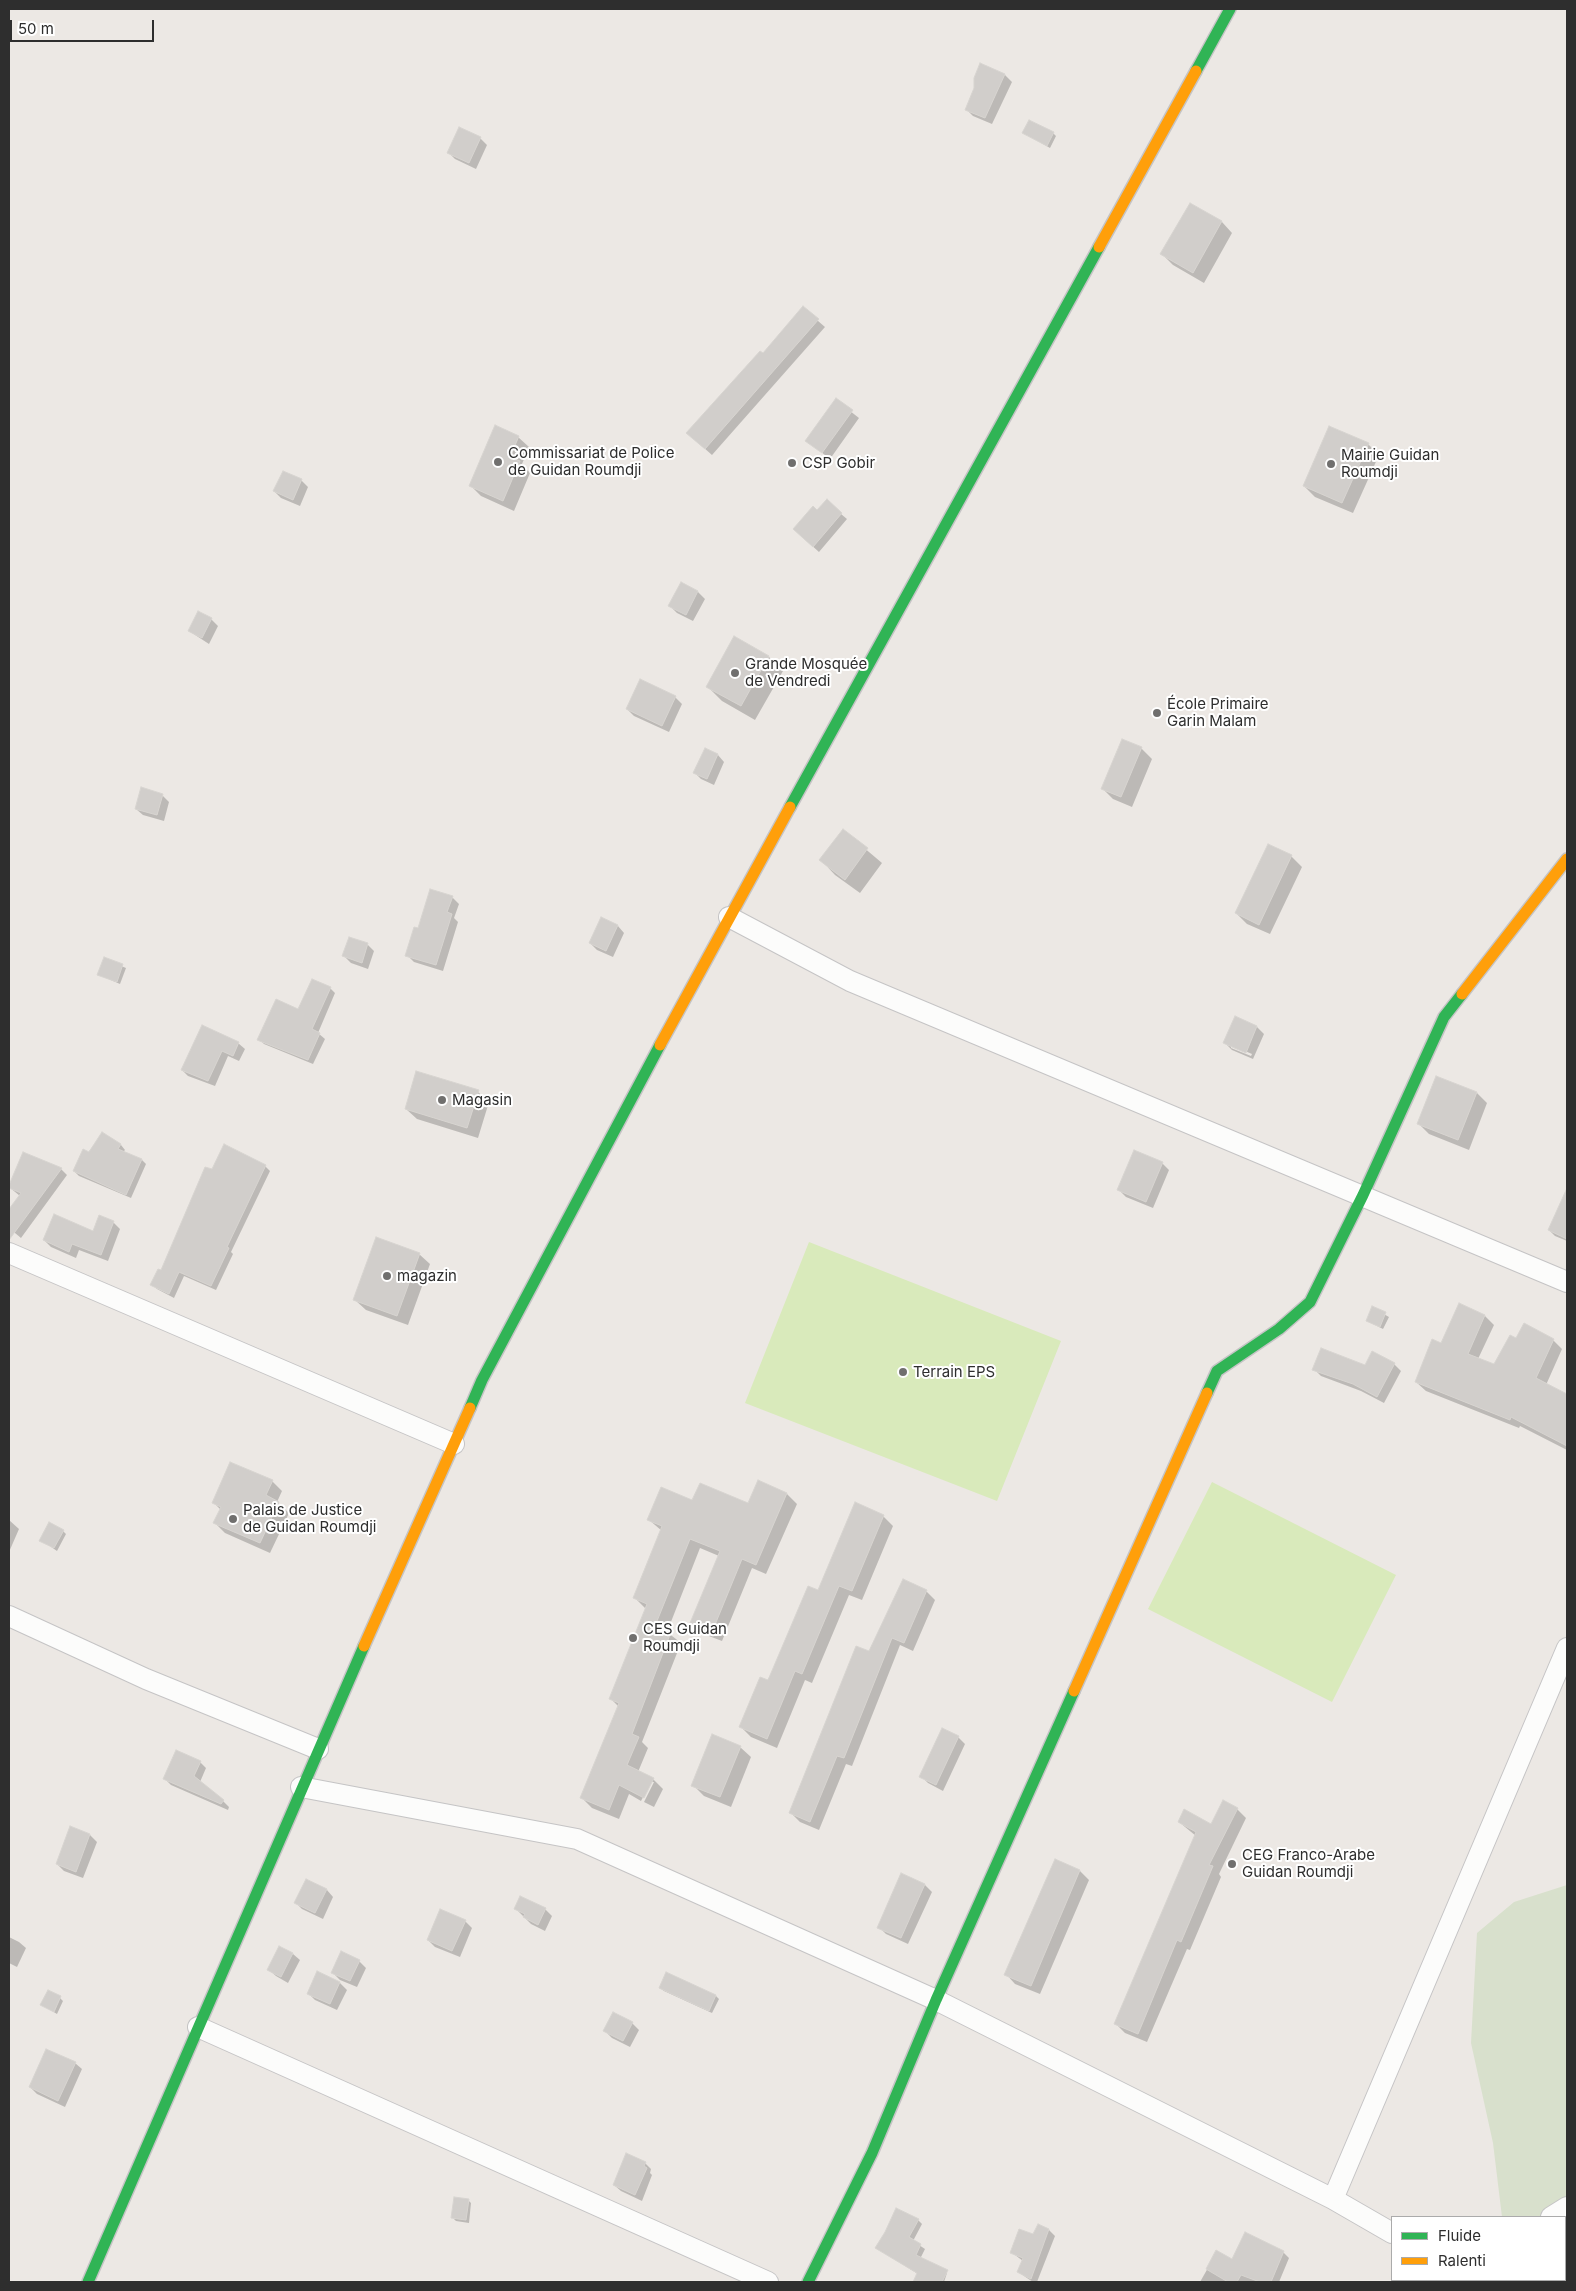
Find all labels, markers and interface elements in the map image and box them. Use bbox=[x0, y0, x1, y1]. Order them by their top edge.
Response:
scale bar bbox=[12, 10, 156, 42]
text: 50 m bbox=[18, 19, 54, 38]
place label: Commissariat de Police de Guidan Roumdji bbox=[508, 444, 674, 479]
place label: Mairie Guidan Roumdji bbox=[1341, 446, 1439, 481]
place label: CSP Gobir bbox=[802, 454, 875, 472]
marker: Commissariat de Police de Guidan Roumdji bbox=[492, 456, 504, 468]
marker: CSP Gobir bbox=[786, 457, 798, 469]
marker: Mairie Guidan Roumdji bbox=[1325, 458, 1337, 470]
place label: Grande Mosquée de Vendredi bbox=[745, 655, 867, 690]
marker: Grande Mosquée de Vendredi bbox=[729, 667, 741, 679]
place label: École Primaire Garin Malam bbox=[1167, 695, 1269, 730]
marker: École Primaire Garin Malam bbox=[1151, 707, 1163, 719]
place label: Magasin bbox=[452, 1091, 512, 1109]
marker: Magasin bbox=[436, 1094, 448, 1106]
place label: magazin bbox=[397, 1267, 457, 1285]
marker: magazin bbox=[381, 1270, 393, 1282]
place label: Terrain EPS bbox=[913, 1363, 995, 1381]
marker: Terrain EPS bbox=[897, 1366, 909, 1378]
place label: Palais de Justice de Guidan Roumdji bbox=[243, 1501, 376, 1536]
marker: Palais de Justice de Guidan Roumdji bbox=[227, 1513, 239, 1525]
place label: CES Guidan Roumdji bbox=[643, 1620, 727, 1655]
marker: CES Guidan Roumdji bbox=[627, 1632, 639, 1644]
place label: CEG Franco-Arabe Guidan Roumdji bbox=[1242, 1846, 1375, 1881]
marker: CEG Franco-Arabe Guidan Roumdji bbox=[1226, 1858, 1238, 1870]
legend bbox=[1391, 2216, 1566, 2281]
text: Fluide bbox=[1438, 2226, 1481, 2245]
text: Ralenti bbox=[1438, 2251, 1486, 2270]

